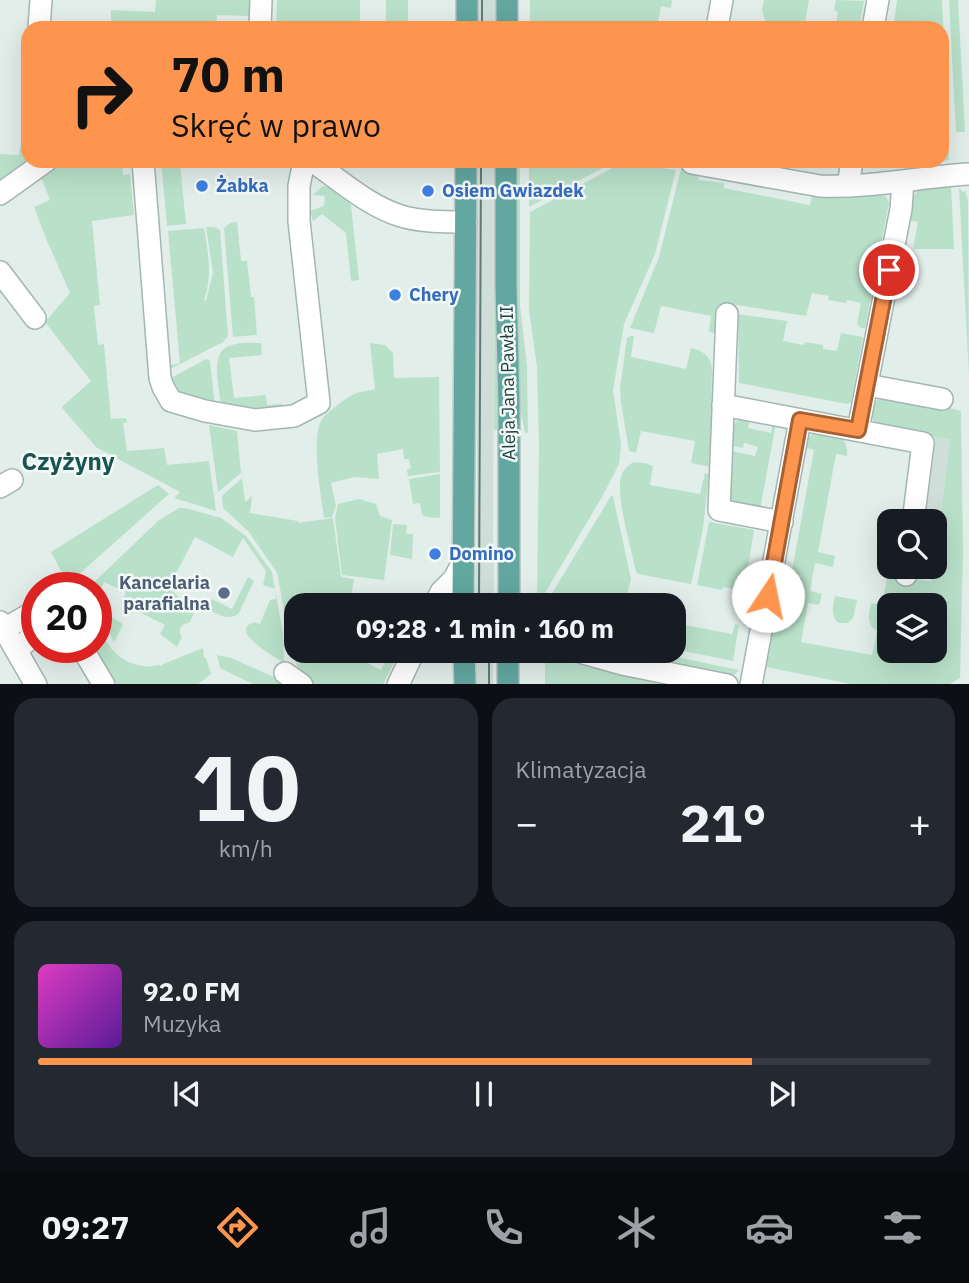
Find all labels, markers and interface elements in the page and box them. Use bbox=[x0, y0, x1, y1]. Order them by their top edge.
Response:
text: 70 m bbox=[171, 42, 285, 105]
icon: right bbox=[56, 49, 147, 140]
text: Skręć w prawo bbox=[171, 104, 381, 146]
place label: Żabka bbox=[216, 174, 269, 197]
marker: Żabka bbox=[194, 178, 210, 194]
place label: Osiem Gwiazdek bbox=[442, 179, 584, 202]
marker: Osiem Gwiazdek bbox=[420, 183, 436, 199]
pin bbox=[859, 240, 919, 300]
icon: arrive bbox=[870, 251, 908, 289]
place label: Chery bbox=[409, 283, 459, 306]
marker: Chery bbox=[387, 287, 403, 303]
street label: Aleja Jana Pawła II bbox=[495, 305, 520, 461]
district label: Czyżyny bbox=[22, 445, 115, 477]
map controls bbox=[877, 509, 947, 663]
button: search bbox=[877, 509, 947, 579]
place label: Domino bbox=[449, 542, 514, 565]
marker: Domino bbox=[427, 546, 443, 562]
position arrow bbox=[731, 559, 805, 633]
place label: Kancelaria parafialna bbox=[119, 571, 210, 615]
speed limit sign: 20 bbox=[21, 572, 112, 663]
marker: Kancelaria parafialna bbox=[216, 585, 232, 601]
button: layers bbox=[877, 593, 947, 663]
text: 09:28 · 1 min · 160 m bbox=[356, 611, 614, 645]
text: 10 bbox=[191, 728, 300, 846]
text: Klimatyzacja bbox=[516, 754, 647, 784]
text: 21° bbox=[680, 789, 767, 856]
text: − bbox=[516, 798, 538, 847]
text: + bbox=[908, 798, 931, 847]
text: km/h bbox=[219, 833, 273, 863]
text: 92.0 FM bbox=[143, 974, 241, 1008]
text: Muzyka bbox=[143, 1008, 221, 1038]
icon: previous bbox=[168, 1075, 206, 1113]
icon: pause bbox=[465, 1075, 503, 1113]
icon: next bbox=[763, 1075, 801, 1113]
icon: directions bbox=[213, 1203, 262, 1252]
icon: music bbox=[346, 1203, 395, 1252]
icon: phone bbox=[479, 1203, 528, 1252]
icon: climate bbox=[612, 1203, 661, 1252]
icon: car bbox=[745, 1203, 794, 1252]
icon: filters bbox=[878, 1203, 927, 1252]
text: 09:27 bbox=[42, 1206, 129, 1248]

